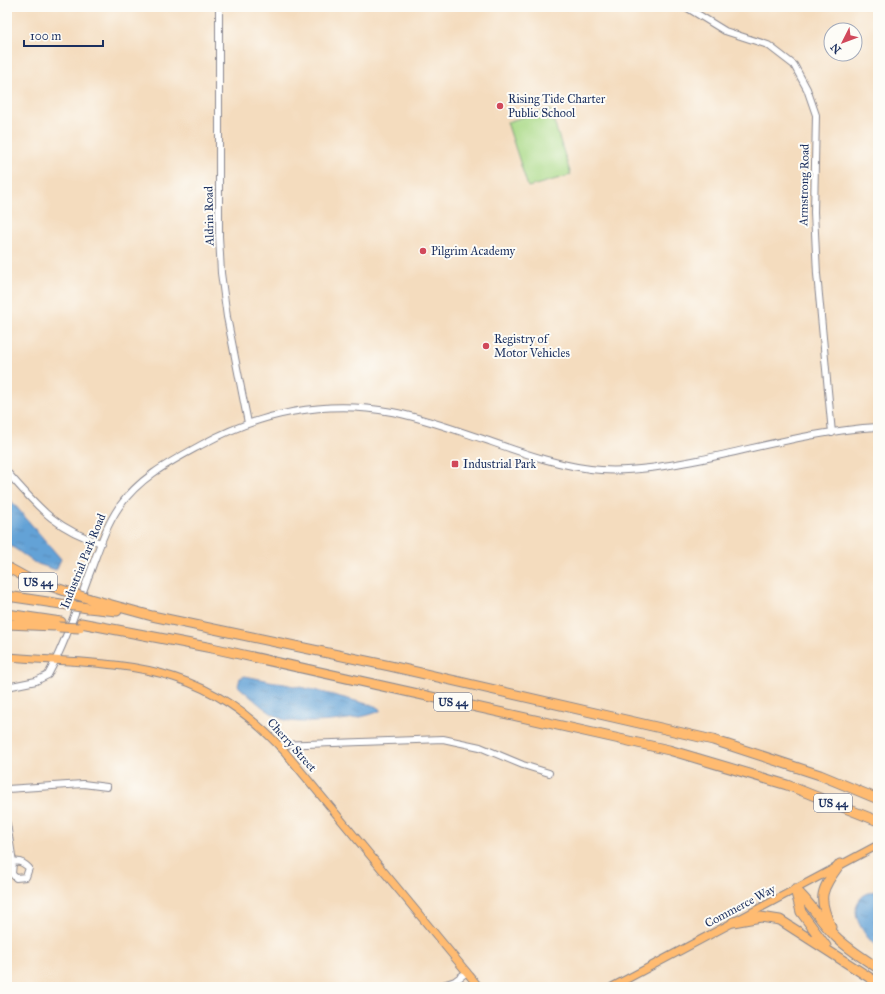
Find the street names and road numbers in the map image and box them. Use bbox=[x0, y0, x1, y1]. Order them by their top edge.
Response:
street label: Armstrong Road bbox=[796, 144, 813, 227]
street label: Aldrin Road bbox=[201, 186, 217, 247]
street label: Industrial Park Road bbox=[58, 511, 108, 611]
road number: US 44 bbox=[19, 573, 57, 591]
road number: US 44 bbox=[434, 693, 472, 711]
street label: Cherry Street bbox=[264, 715, 320, 775]
road number: US 44 bbox=[814, 794, 852, 812]
street label: Commerce Way bbox=[702, 881, 778, 930]

